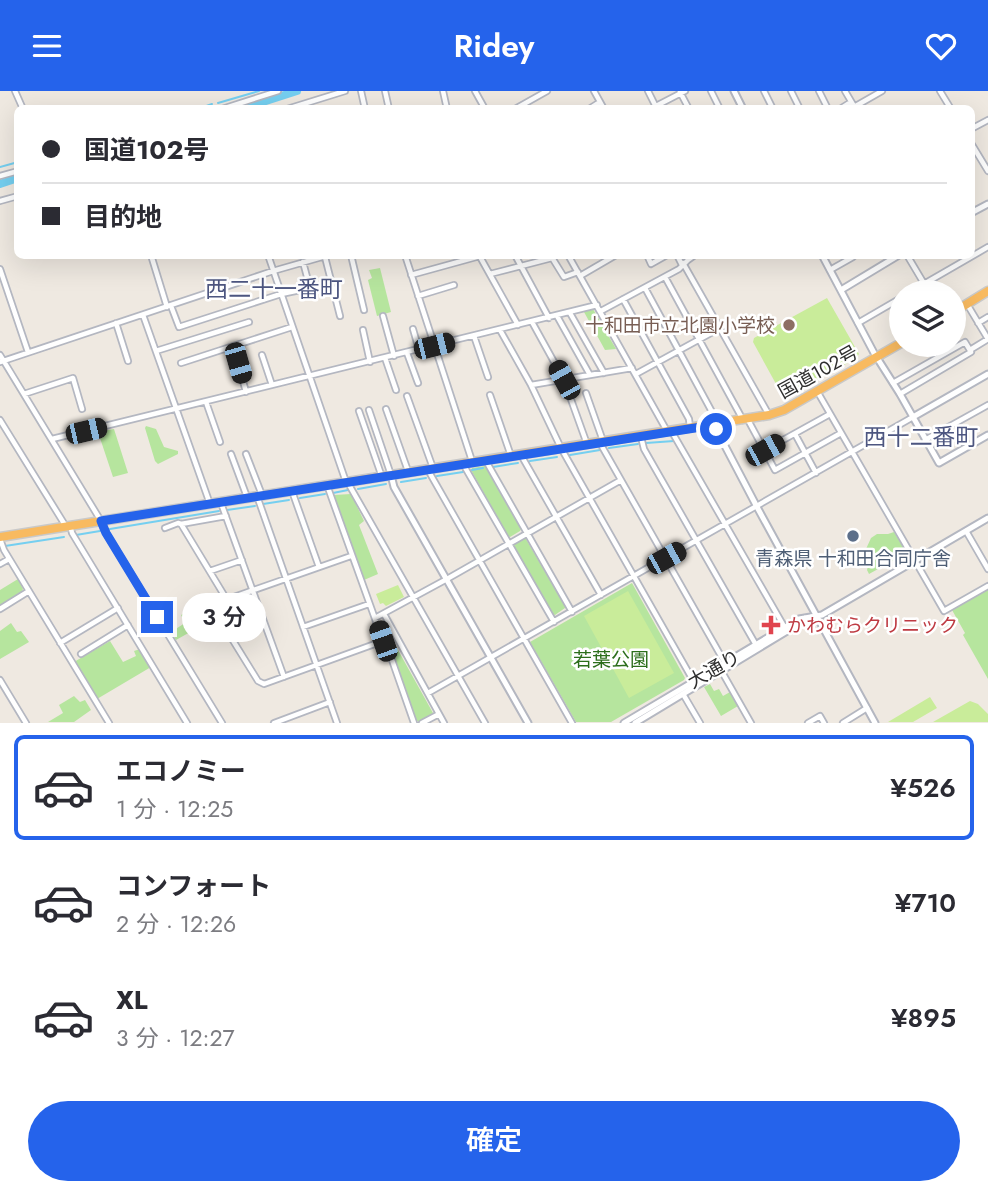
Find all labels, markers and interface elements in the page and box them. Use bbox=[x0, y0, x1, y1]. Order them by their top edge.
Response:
text: Ridey bbox=[454, 23, 534, 69]
icon: menu bbox=[28, 27, 66, 65]
icon: heart bbox=[922, 27, 960, 65]
text: 国道102号 bbox=[84, 131, 210, 169]
text: 目的地 bbox=[84, 198, 162, 236]
district label: 西二十一番町 bbox=[205, 272, 343, 306]
map controls bbox=[889, 280, 966, 357]
button: layers bbox=[889, 280, 966, 357]
place label: 十和田市立北園小学校 bbox=[585, 312, 775, 339]
marker: 十和田市立北園小学校 bbox=[781, 317, 797, 333]
car bbox=[412, 331, 457, 361]
street label: 国道102号 bbox=[773, 339, 863, 405]
car bbox=[223, 340, 254, 386]
car bbox=[545, 357, 584, 403]
route start bbox=[700, 413, 732, 445]
car bbox=[64, 416, 109, 446]
district label: 西十二番町 bbox=[864, 420, 979, 454]
car bbox=[742, 431, 789, 469]
marker: 青森県 十和田合同庁舎 bbox=[845, 528, 861, 544]
car bbox=[643, 539, 690, 577]
place label: 青森県 十和田合同庁舎 bbox=[755, 545, 951, 572]
callout: 3 分 bbox=[182, 593, 266, 641]
text: 3 分 bbox=[202, 600, 246, 634]
route end bbox=[141, 601, 173, 633]
place label: かわむらクリニック bbox=[787, 612, 958, 639]
marker: かわむらクリニック bbox=[761, 615, 781, 635]
car bbox=[367, 618, 400, 664]
street label: 大通り bbox=[683, 643, 745, 695]
park label: 若葉公園 bbox=[573, 646, 649, 673]
text: エコノミー bbox=[116, 752, 246, 790]
icon: car bbox=[32, 756, 95, 819]
text: ¥526 bbox=[890, 769, 956, 807]
text: 1 分 · 12:25 bbox=[116, 792, 233, 826]
text: コンフォート bbox=[116, 867, 271, 905]
icon: car bbox=[32, 871, 95, 934]
text: ¥710 bbox=[895, 884, 956, 922]
text: 2 分 · 12:26 bbox=[116, 907, 236, 941]
text: XL bbox=[116, 981, 148, 1019]
icon: car bbox=[32, 986, 95, 1049]
text: ¥895 bbox=[891, 999, 956, 1037]
text: 3 分 · 12:27 bbox=[116, 1021, 235, 1055]
button: 確定 bbox=[28, 1101, 960, 1181]

